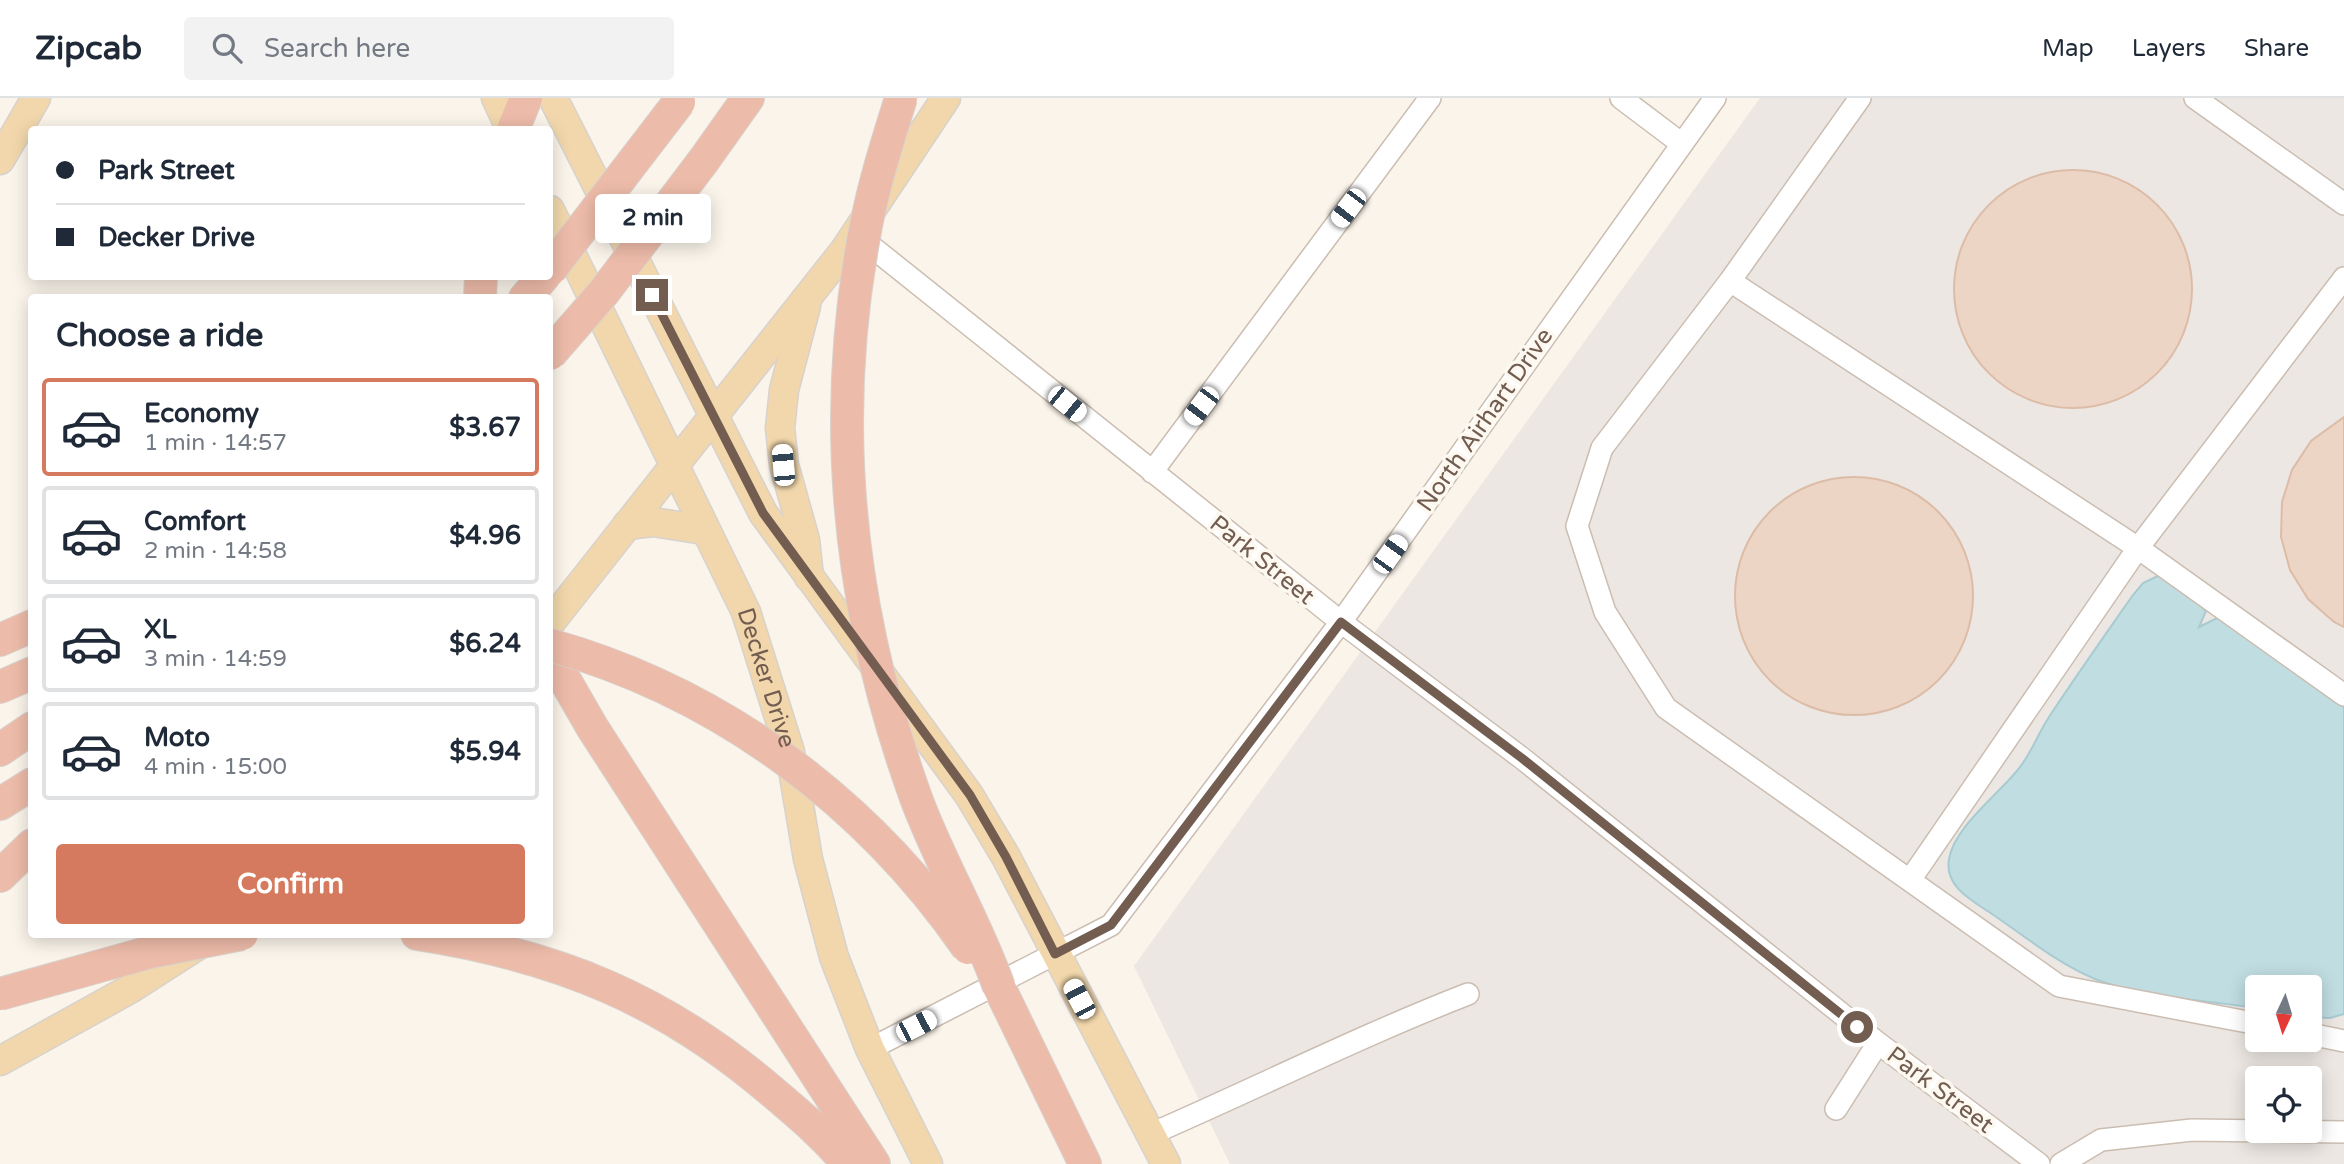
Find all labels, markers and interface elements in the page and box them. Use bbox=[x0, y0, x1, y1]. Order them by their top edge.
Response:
search box bbox=[184, 17, 674, 80]
text: Zipcab bbox=[35, 29, 142, 68]
icon: search bbox=[208, 29, 246, 67]
text: Search here bbox=[264, 33, 410, 64]
text: Map bbox=[2042, 34, 2094, 63]
text: Layers bbox=[2132, 34, 2206, 63]
text: Share bbox=[2244, 34, 2309, 63]
text: Park Street bbox=[98, 155, 235, 186]
car bbox=[1327, 185, 1370, 231]
callout: 2 min bbox=[594, 194, 710, 242]
text: 2 min bbox=[622, 204, 684, 232]
text: Decker Drive bbox=[98, 222, 255, 253]
route end bbox=[636, 279, 668, 311]
text: Choose a ride bbox=[56, 317, 263, 355]
street label: North Airhart Drive bbox=[1411, 323, 1559, 517]
car bbox=[1045, 383, 1090, 425]
car bbox=[1180, 383, 1223, 429]
icon: car bbox=[60, 396, 123, 459]
text: Economy bbox=[144, 398, 259, 429]
text: $3.67 bbox=[449, 412, 521, 443]
text: 1 min · 14:57 bbox=[144, 429, 287, 457]
car bbox=[771, 443, 796, 487]
icon: car bbox=[60, 504, 123, 567]
text: Comfort bbox=[144, 506, 246, 537]
street label: Park Street bbox=[1204, 509, 1320, 611]
text: $4.96 bbox=[449, 520, 521, 551]
car bbox=[1370, 531, 1411, 577]
text: 2 min · 14:58 bbox=[144, 537, 287, 565]
street label: Decker Drive bbox=[731, 604, 802, 751]
icon: car bbox=[60, 612, 123, 675]
text: XL bbox=[144, 614, 176, 645]
text: $6.24 bbox=[449, 628, 521, 659]
text: 3 min · 14:59 bbox=[144, 645, 287, 673]
icon: car bbox=[60, 720, 123, 783]
text: Moto bbox=[144, 722, 210, 753]
text: $5.94 bbox=[449, 736, 521, 767]
text: 4 min · 15:00 bbox=[144, 753, 287, 781]
button: Confirm bbox=[56, 844, 525, 924]
north arrow bbox=[2245, 975, 2322, 1052]
map controls bbox=[2245, 975, 2322, 1143]
car bbox=[1060, 976, 1099, 1022]
car bbox=[893, 1007, 940, 1045]
route start bbox=[1841, 1011, 1873, 1043]
street label: Park Street bbox=[1881, 1040, 1999, 1140]
button: locate bbox=[2245, 1066, 2322, 1143]

